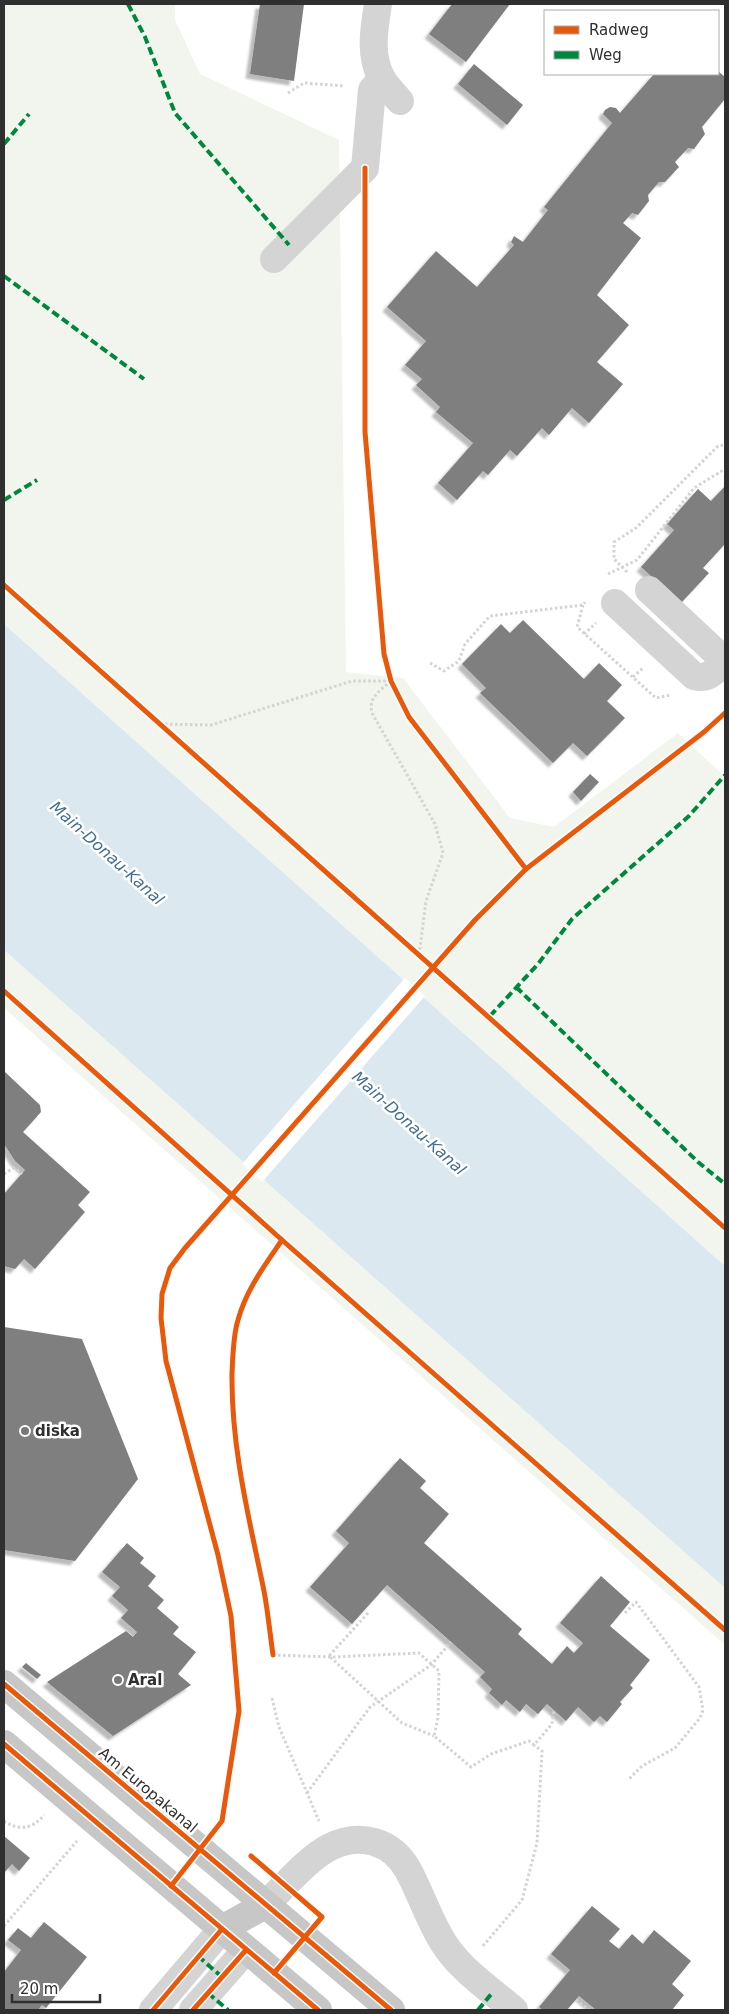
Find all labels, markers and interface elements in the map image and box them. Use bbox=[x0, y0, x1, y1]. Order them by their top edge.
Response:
legend bbox=[544, 10, 719, 75]
text: Radweg bbox=[589, 21, 649, 39]
text: Weg bbox=[589, 46, 622, 64]
water label: Main-Donau-Kanal bbox=[46, 797, 168, 909]
water label: Main-Donau-Kanal bbox=[348, 1067, 470, 1179]
place label: diska bbox=[35, 1422, 80, 1440]
marker: diska bbox=[19, 1425, 31, 1437]
place label: Aral bbox=[128, 1671, 162, 1689]
marker: Aral bbox=[112, 1674, 124, 1686]
street label: Am Europakanal bbox=[95, 1744, 201, 1836]
scale bar bbox=[12, 1972, 100, 2004]
text: 20 m bbox=[20, 1980, 58, 1998]

